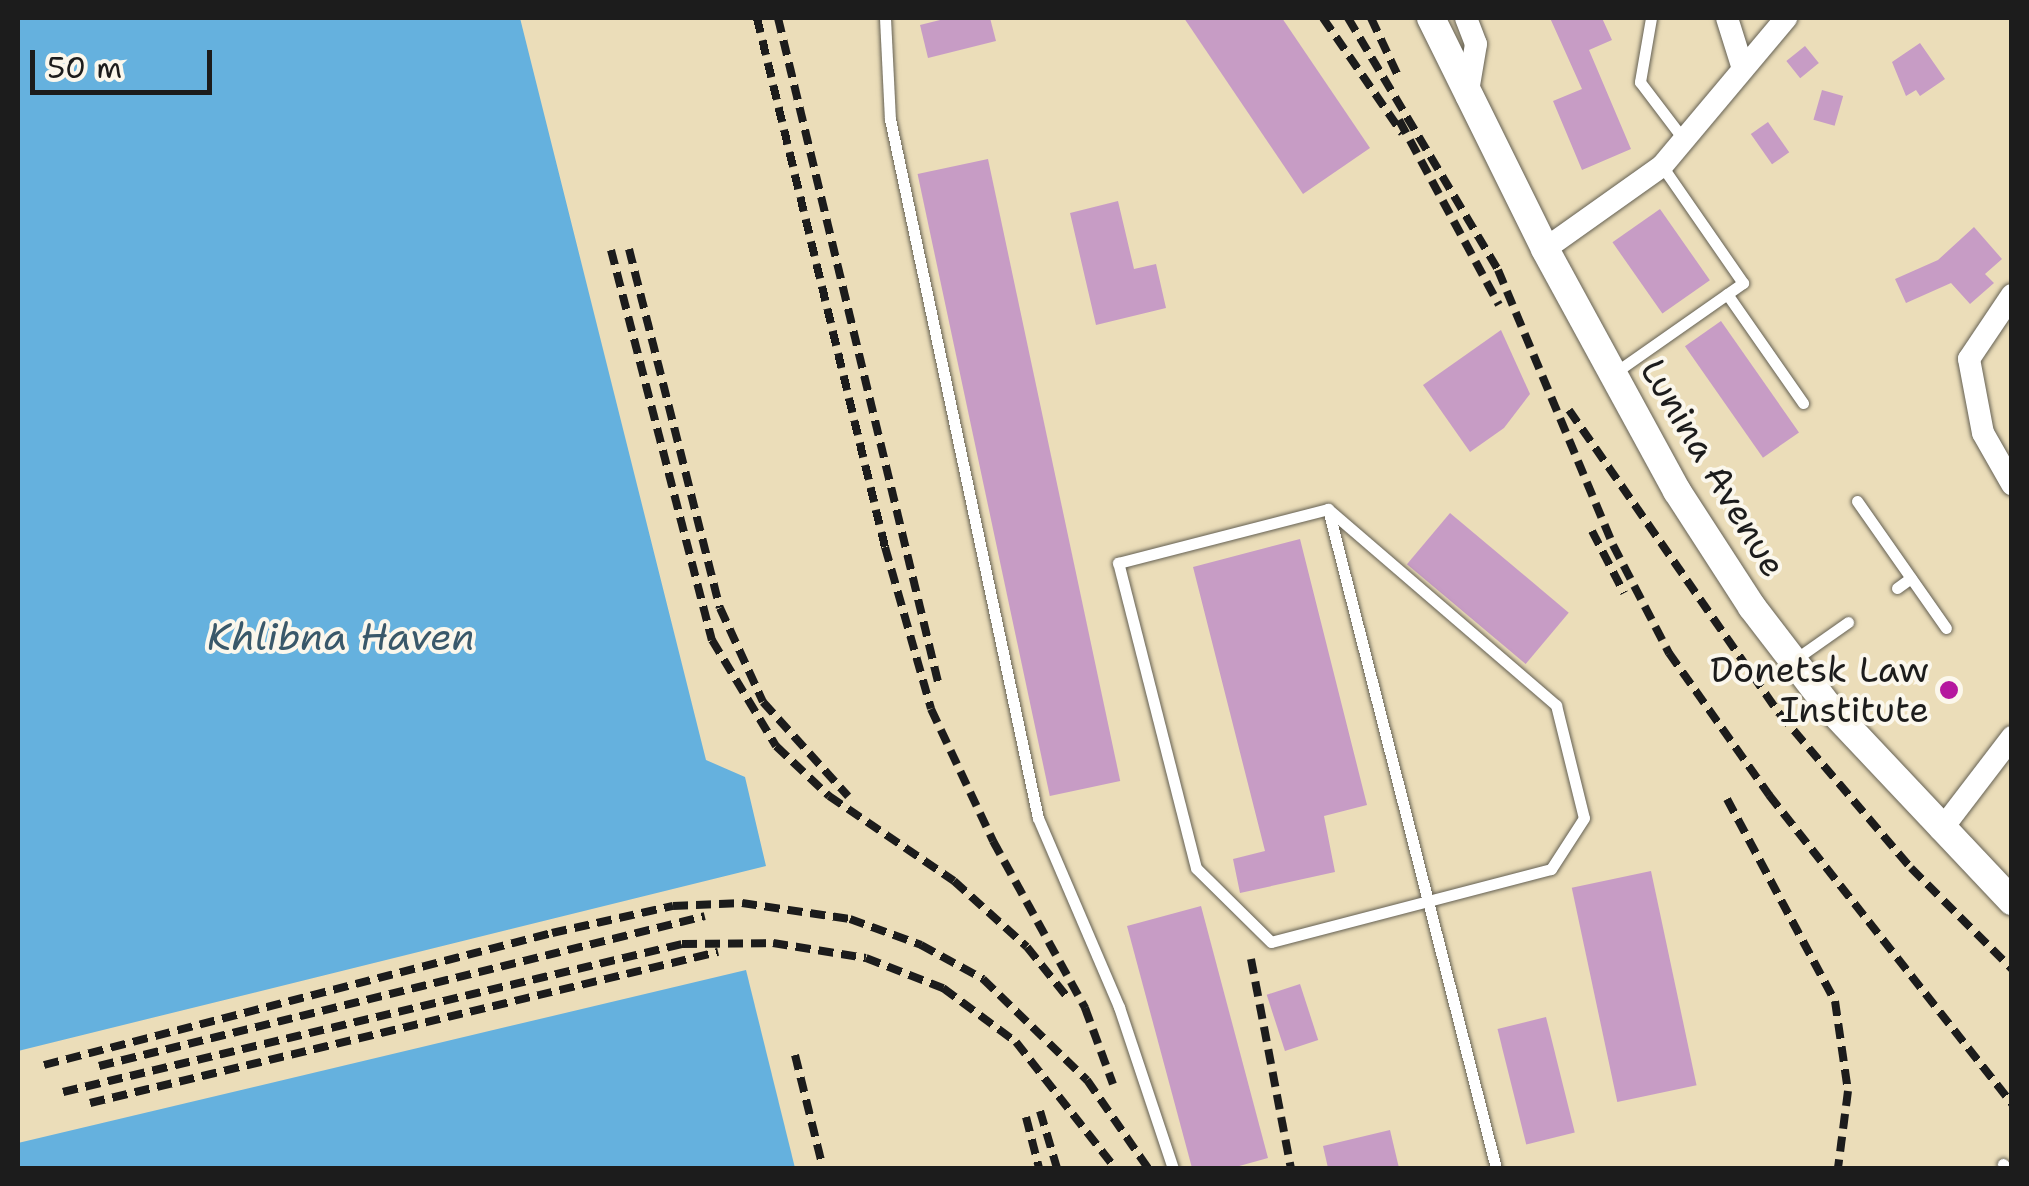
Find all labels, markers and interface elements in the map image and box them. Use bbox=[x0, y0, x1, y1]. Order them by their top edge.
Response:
scale bar bbox=[35, 30, 218, 92]
text: 50 m bbox=[47, 47, 122, 88]
street label: Lunina Avenue bbox=[1631, 351, 1795, 585]
water label: Khlibna Haven bbox=[207, 614, 475, 660]
place label: Donetsk Law Institute bbox=[1710, 649, 1929, 731]
marker: Donetsk Law Institute bbox=[1938, 679, 1960, 701]

